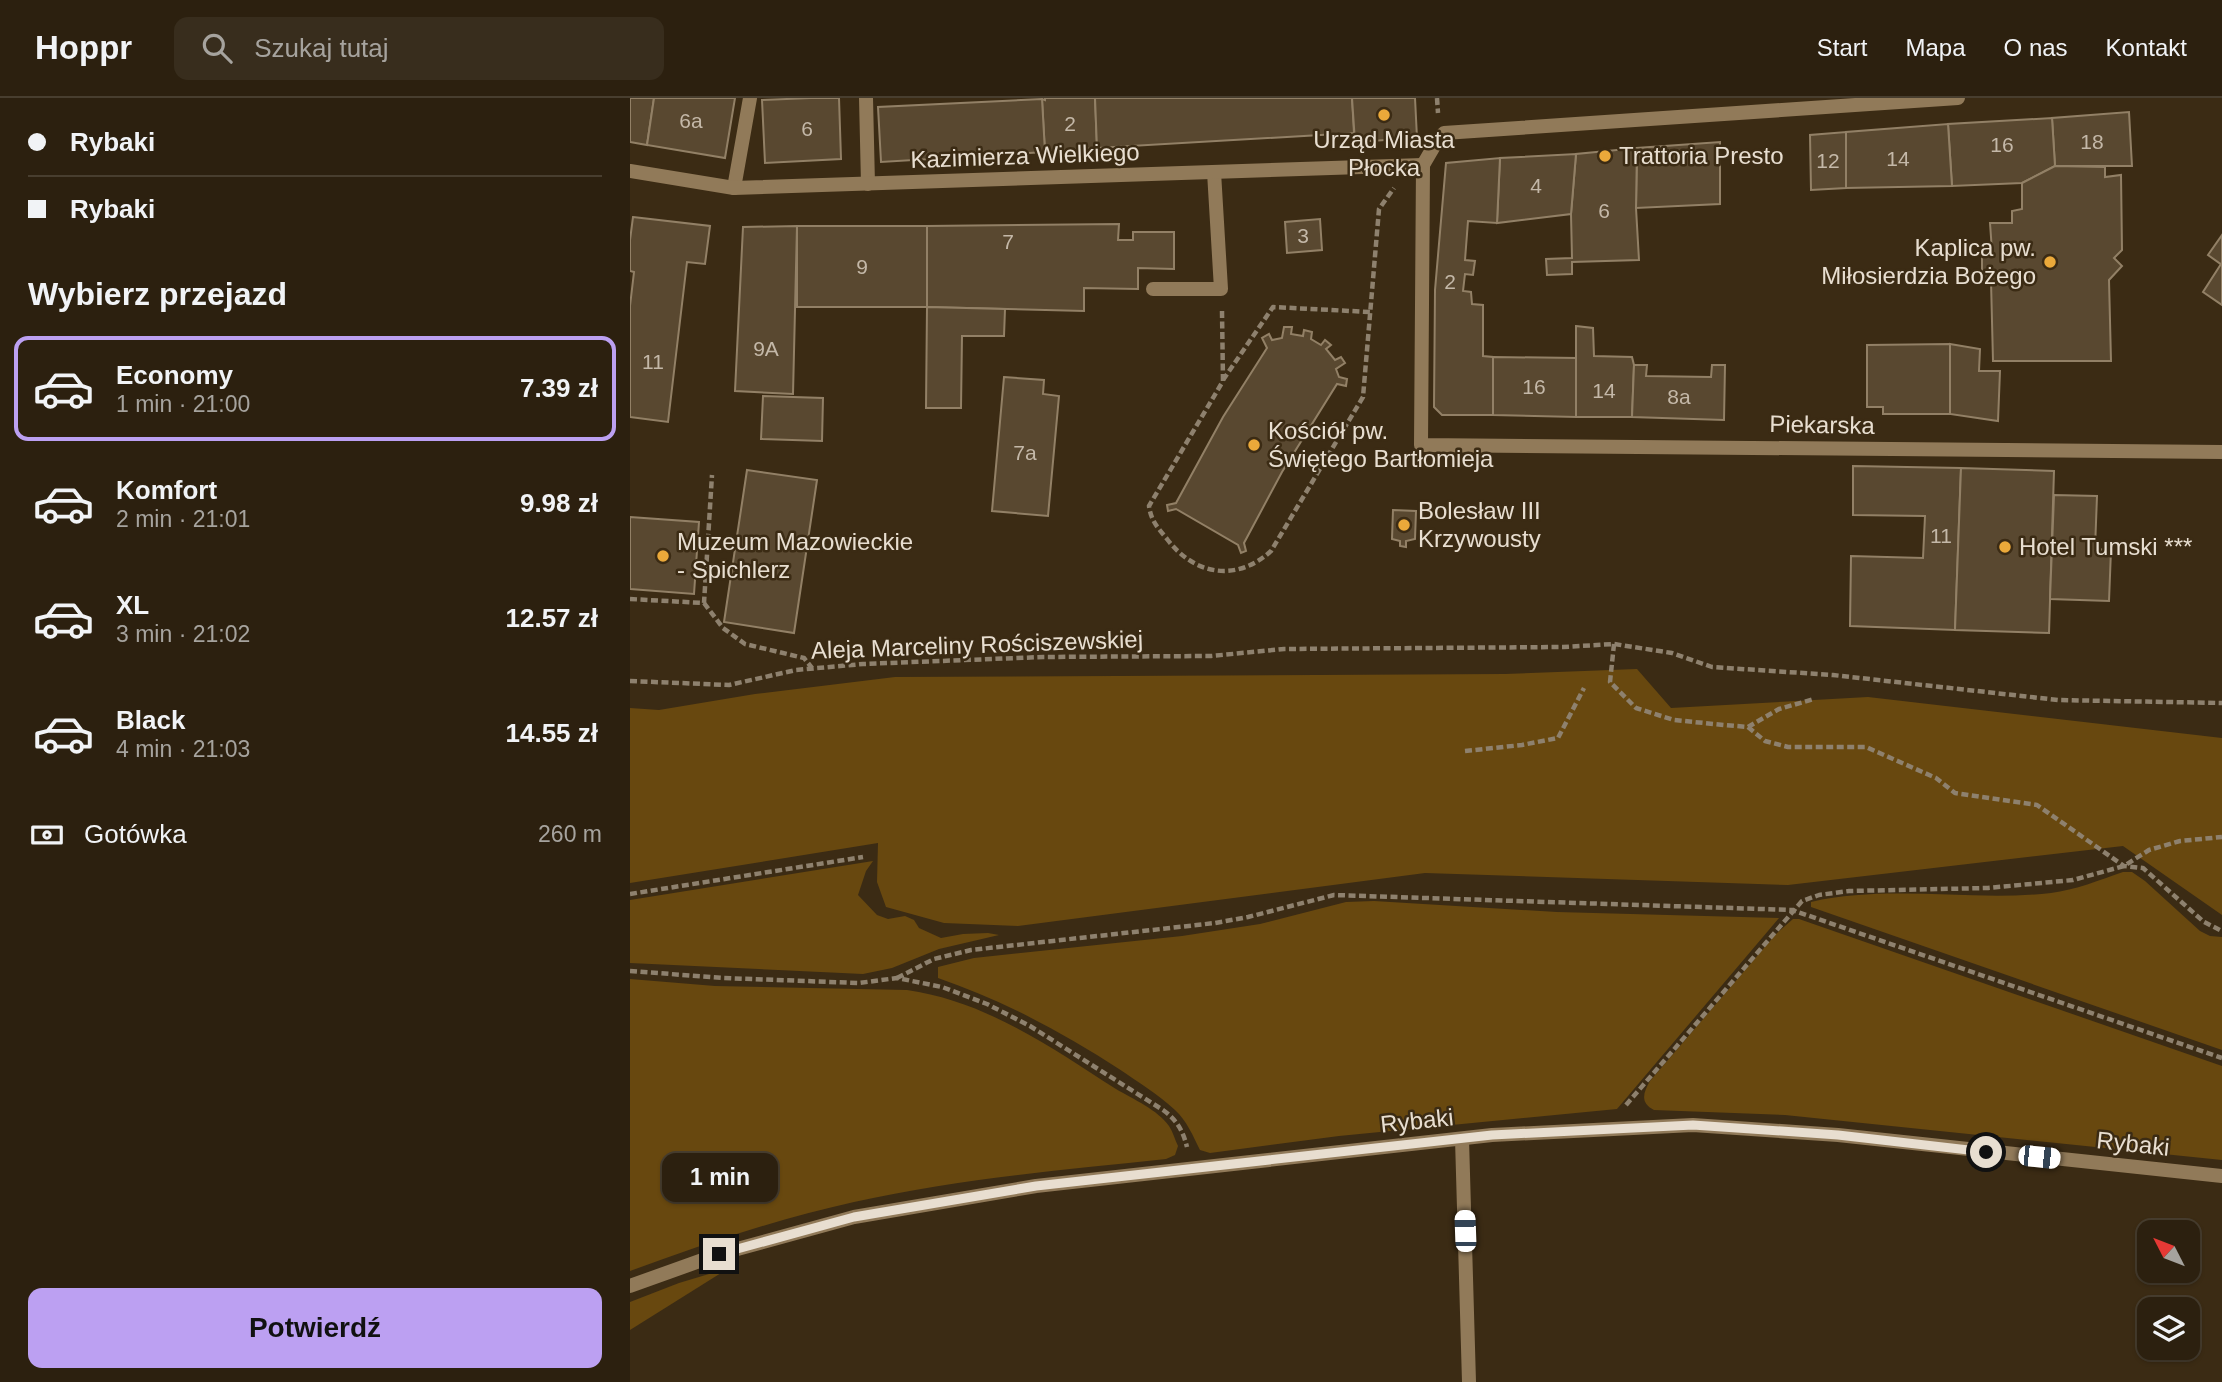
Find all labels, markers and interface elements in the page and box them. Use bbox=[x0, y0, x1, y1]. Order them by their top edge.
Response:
search box bbox=[174, 17, 664, 80]
text: Hoppr bbox=[35, 29, 132, 66]
icon: search bbox=[198, 29, 236, 67]
text: Szukaj tutaj bbox=[254, 33, 389, 63]
text: Start bbox=[1817, 34, 1868, 61]
text: Mapa bbox=[1906, 34, 1966, 61]
text: O nas bbox=[2004, 34, 2068, 61]
text: Kontakt bbox=[2106, 34, 2187, 61]
marker: Urząd Miasta Płocka bbox=[1376, 107, 1392, 123]
house number: 6a bbox=[679, 109, 703, 132]
house number: 2 bbox=[1064, 112, 1076, 135]
house number: 6 bbox=[801, 117, 813, 140]
place label: Urząd Miasta Płocka bbox=[1313, 126, 1455, 181]
text: Rybaki bbox=[70, 127, 155, 157]
house number: 18 bbox=[2080, 130, 2104, 153]
house number: 16 bbox=[1990, 133, 2014, 156]
street label: Kazimierza Wielkiego bbox=[910, 138, 1140, 173]
place label: Trattoria Presto bbox=[1619, 142, 1784, 169]
house number: 14 bbox=[1886, 147, 1910, 170]
marker: Trattoria Presto bbox=[1597, 148, 1613, 164]
house number: 12 bbox=[1816, 149, 1840, 172]
house number: 4 bbox=[1530, 174, 1542, 197]
text: Rybaki bbox=[70, 194, 155, 224]
house number: 6 bbox=[1598, 199, 1610, 222]
house number: 3 bbox=[1297, 224, 1309, 247]
house number: 7 bbox=[1002, 230, 1014, 253]
place label: Kaplica pw. Miłosierdzia Bożego bbox=[1821, 234, 2036, 289]
marker: Kaplica pw. Miłosierdzia Bożego bbox=[2042, 254, 2058, 270]
house number: 9 bbox=[856, 255, 868, 278]
house number: 2 bbox=[1444, 270, 1456, 293]
text: Wybierz przejazd bbox=[28, 276, 287, 312]
house number: 9A bbox=[753, 337, 779, 360]
house number: 11 bbox=[642, 350, 664, 373]
icon: car bbox=[32, 357, 95, 420]
text: Economy bbox=[116, 360, 233, 390]
text: 7.39 zł bbox=[520, 373, 598, 403]
house number: 16 bbox=[1522, 375, 1546, 398]
house number: 14 bbox=[1592, 379, 1616, 402]
house number: 8a bbox=[1667, 385, 1691, 408]
text: 1 min · 21:00 bbox=[116, 391, 250, 417]
street label: Piekarska bbox=[1769, 410, 1876, 439]
place label: Kościół pw. Świętego Bartłomieja bbox=[1268, 417, 1494, 472]
marker: Kościół pw. Świętego Bartłomieja bbox=[1246, 437, 1262, 453]
house number: 7a bbox=[1013, 441, 1037, 464]
icon: car bbox=[32, 472, 95, 535]
text: Komfort bbox=[116, 475, 217, 505]
text: 9.98 zł bbox=[520, 488, 598, 518]
place label: Bolesław III Krzywousty bbox=[1418, 497, 1541, 552]
text: 2 min · 21:01 bbox=[116, 506, 250, 532]
marker: Bolesław III Krzywousty bbox=[1396, 517, 1412, 533]
house number: 11 bbox=[1930, 524, 1952, 547]
place label: Muzeum Mazowieckie - Spichlerz bbox=[677, 528, 913, 583]
place label: Hotel Tumski *** bbox=[2019, 533, 2192, 560]
marker: Hotel Tumski *** bbox=[1997, 539, 2013, 555]
marker: Muzeum Mazowieckie - Spichlerz bbox=[655, 548, 671, 564]
icon: car bbox=[32, 587, 95, 650]
text: XL bbox=[116, 590, 149, 620]
text: 12.57 zł bbox=[505, 603, 598, 633]
text: 3 min · 21:02 bbox=[116, 621, 250, 647]
street label: Aleja Marceliny Rościszewskiej bbox=[811, 625, 1143, 664]
icon: car bbox=[32, 702, 95, 765]
text: Black bbox=[116, 705, 185, 735]
text: 14.55 zł bbox=[505, 718, 598, 748]
text: 4 min · 21:03 bbox=[116, 736, 250, 762]
icon: cash bbox=[28, 816, 66, 854]
text: Gotówka bbox=[84, 819, 187, 849]
text: 260 m bbox=[538, 821, 602, 847]
street label: Rybaki bbox=[1379, 1103, 1455, 1138]
street label: Rybaki bbox=[2095, 1126, 2171, 1161]
route start bbox=[1970, 1136, 2002, 1168]
car bbox=[2018, 1144, 2061, 1170]
callout: 1 min bbox=[661, 1152, 777, 1202]
text: 1 min bbox=[690, 1164, 750, 1190]
car bbox=[1454, 1210, 1477, 1252]
north arrow bbox=[2137, 1220, 2200, 1283]
map controls bbox=[2137, 1220, 2200, 1360]
route end bbox=[703, 1238, 735, 1270]
button: Potwierdź bbox=[28, 1288, 602, 1368]
button: layers bbox=[2137, 1297, 2200, 1360]

